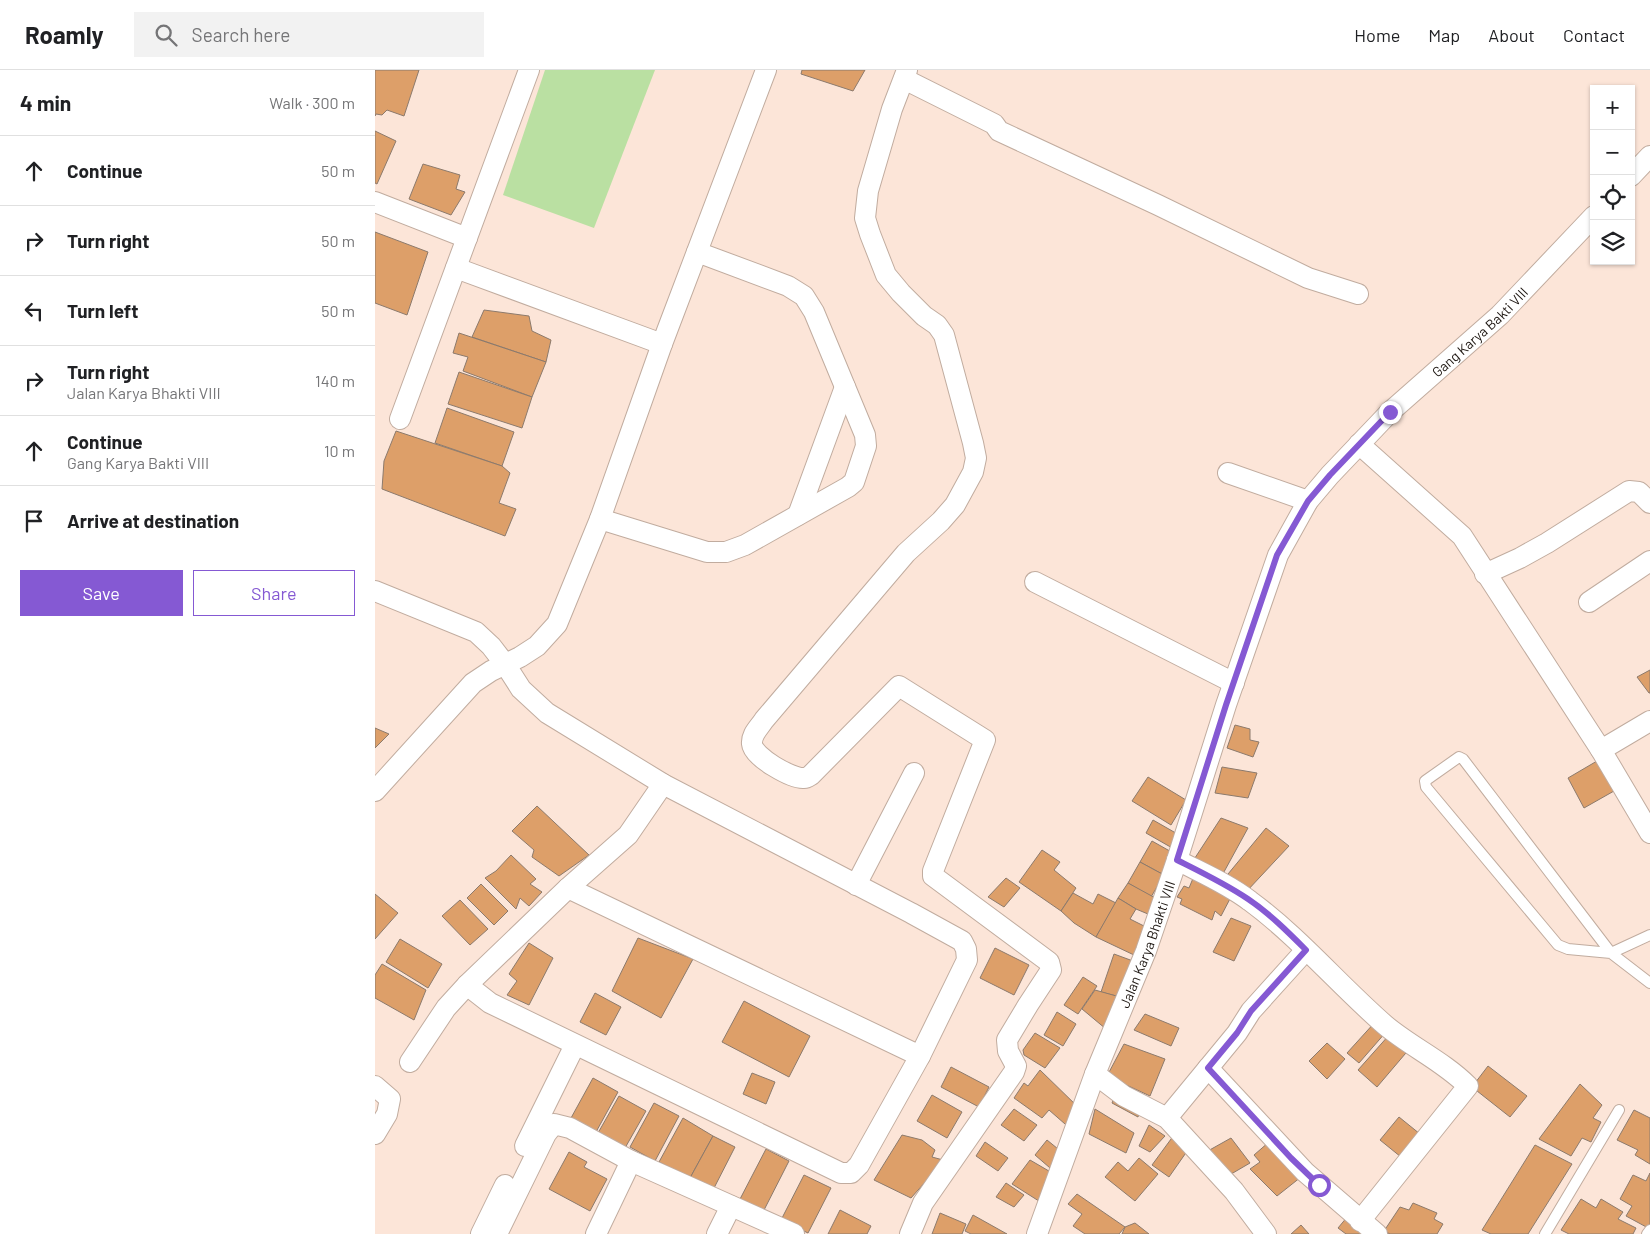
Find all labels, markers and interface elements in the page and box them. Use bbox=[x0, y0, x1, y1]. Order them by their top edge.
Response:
search box bbox=[134, 12, 484, 57]
text: Roamly bbox=[25, 20, 104, 49]
icon: search bbox=[152, 21, 180, 49]
text: Search here bbox=[192, 23, 290, 46]
text: Home bbox=[1354, 24, 1400, 46]
text: Map bbox=[1428, 24, 1460, 46]
text: About bbox=[1488, 24, 1535, 46]
text: Contact bbox=[1563, 24, 1625, 46]
map controls bbox=[1590, 85, 1635, 265]
button: + bbox=[1590, 85, 1635, 130]
text: 4 min bbox=[20, 90, 71, 115]
text: Walk · 300 m bbox=[269, 93, 355, 112]
button: − bbox=[1590, 130, 1635, 175]
icon: ahead bbox=[20, 157, 48, 185]
text: Continue bbox=[67, 159, 143, 182]
text: 50 m bbox=[321, 161, 355, 180]
button: locate bbox=[1590, 175, 1635, 220]
button: layers bbox=[1590, 220, 1635, 265]
icon: right bbox=[20, 227, 48, 255]
text: Turn right bbox=[67, 229, 149, 252]
text: 50 m bbox=[321, 231, 355, 250]
street label: Gang Karya Bakti VIII bbox=[1428, 283, 1531, 380]
icon: left bbox=[20, 297, 48, 325]
text: Turn left bbox=[67, 299, 138, 322]
text: 50 m bbox=[321, 301, 355, 320]
text: Turn right bbox=[67, 360, 149, 383]
icon: right bbox=[20, 367, 48, 395]
text: 140 m bbox=[315, 371, 355, 390]
text: Jalan Karya Bhakti VIII bbox=[67, 383, 221, 402]
route end bbox=[1379, 401, 1402, 424]
text: Continue bbox=[67, 430, 143, 453]
icon: ahead bbox=[20, 437, 48, 465]
text: 10 m bbox=[324, 441, 355, 460]
text: Gang Karya Bakti VIII bbox=[67, 453, 209, 472]
icon: arrive bbox=[20, 507, 48, 535]
text: Arrive at destination bbox=[67, 509, 239, 532]
button: Save bbox=[20, 570, 183, 616]
button: Share bbox=[193, 570, 355, 616]
street label: Jalan Karya Bhakti VIII bbox=[1115, 878, 1178, 1010]
route start bbox=[1308, 1174, 1331, 1197]

